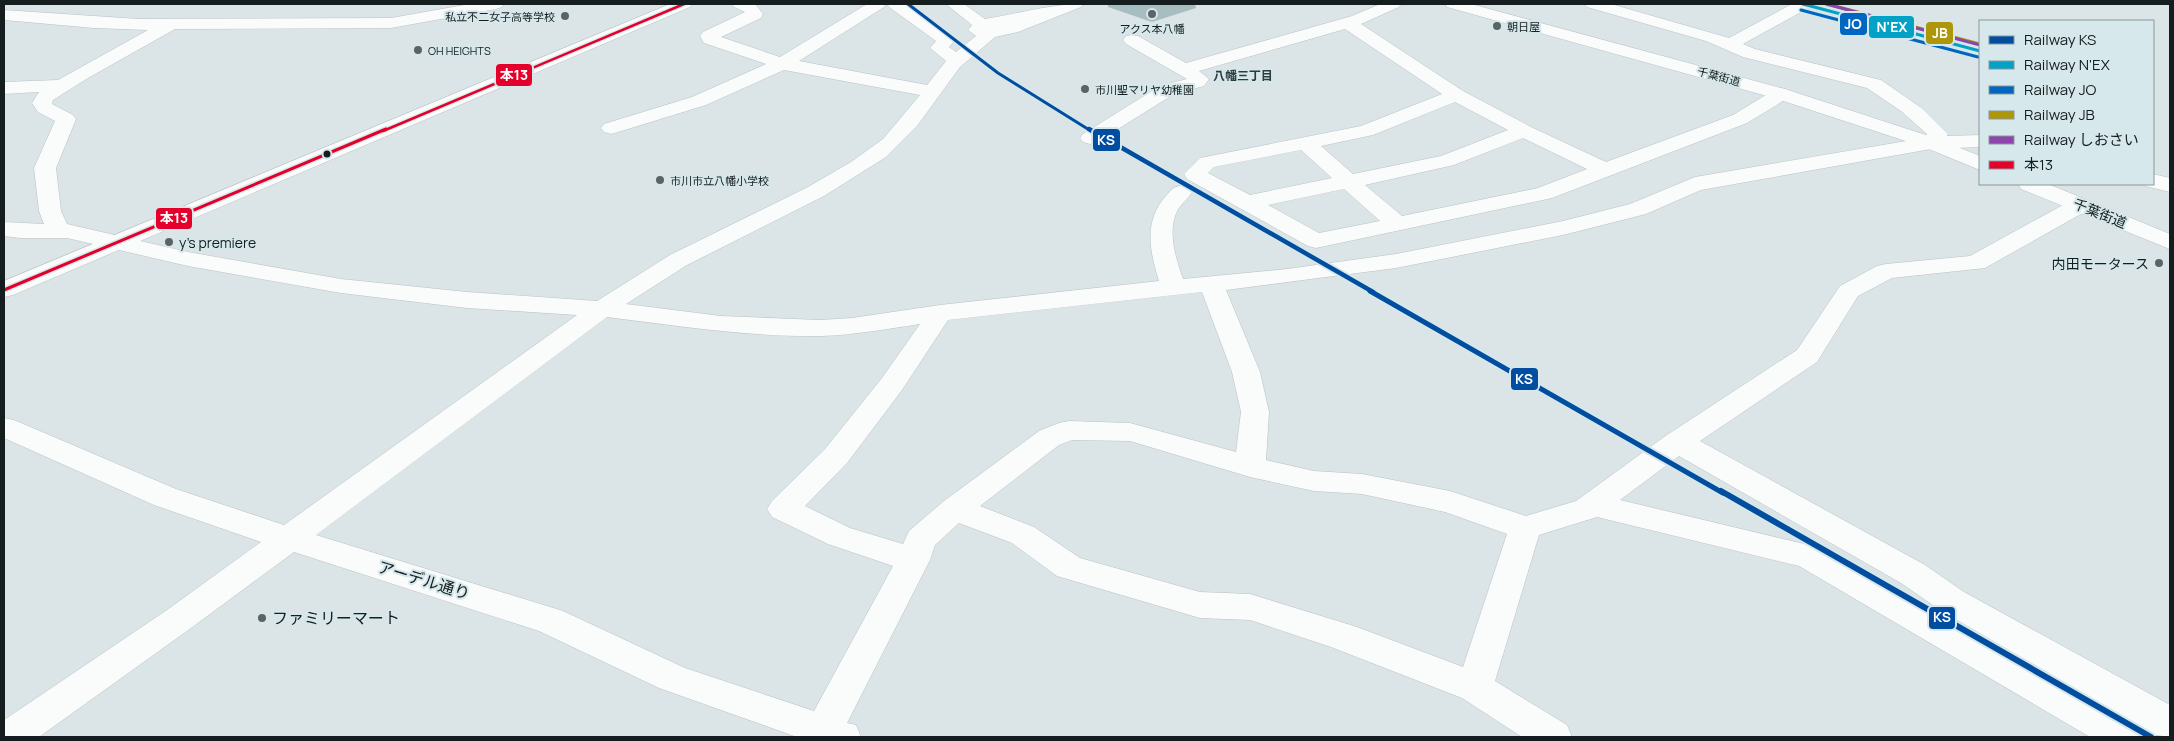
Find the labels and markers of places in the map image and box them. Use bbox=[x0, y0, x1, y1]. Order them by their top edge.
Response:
marker: アクス本八幡 bbox=[1146, 8, 1158, 20]
place label: 私立不二女子高等学校 bbox=[445, 9, 555, 24]
marker: 私立不二女子高等学校 bbox=[559, 10, 571, 22]
place label: 朝日屋 bbox=[1507, 19, 1540, 34]
marker: 朝日屋 bbox=[1491, 20, 1503, 32]
place label: アクス本八幡 bbox=[1119, 21, 1185, 36]
place label: OH HEIGHTS bbox=[428, 43, 491, 58]
marker: OH HEIGHTS bbox=[412, 44, 424, 56]
place label: 市川聖マリヤ幼稚園 bbox=[1095, 82, 1194, 97]
marker: 市川聖マリヤ幼稚園 bbox=[1079, 83, 1091, 95]
unlabelled marker bbox=[322, 149, 332, 159]
place label: 市川市立八幡小学校 bbox=[670, 173, 769, 188]
marker: 市川市立八幡小学校 bbox=[654, 174, 666, 186]
place label: y's premiere bbox=[179, 233, 256, 252]
marker: y's premiere bbox=[163, 236, 175, 248]
place label: 内田モータース bbox=[2052, 254, 2149, 273]
marker: 内田モータース bbox=[2153, 257, 2165, 269]
place label: ファミリーマート bbox=[272, 607, 400, 629]
marker: ファミリーマート bbox=[256, 612, 268, 624]

